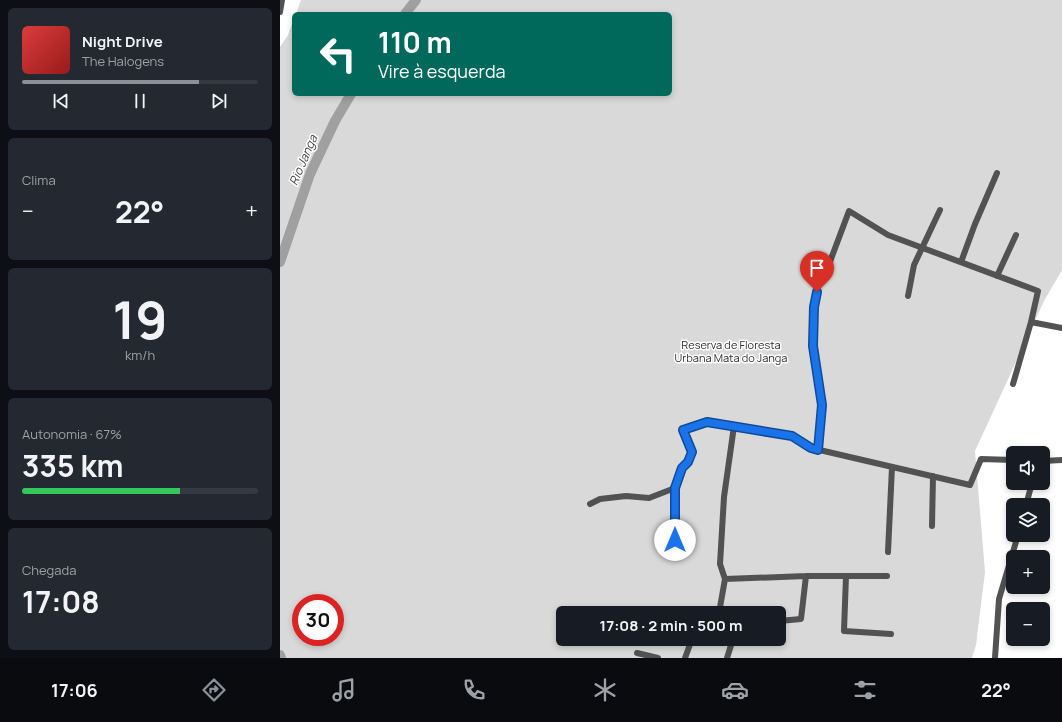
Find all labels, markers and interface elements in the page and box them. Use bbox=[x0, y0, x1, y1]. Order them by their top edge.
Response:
text: 110 m bbox=[378, 23, 452, 61]
icon: left bbox=[312, 28, 364, 80]
text: Night Drive bbox=[82, 31, 163, 52]
text: The Halogens bbox=[82, 52, 164, 70]
text: Vire à esquerda bbox=[378, 59, 506, 83]
icon: previous bbox=[50, 90, 72, 112]
icon: pause bbox=[129, 90, 151, 112]
icon: next bbox=[208, 90, 230, 112]
water label: Rio Janga bbox=[285, 131, 322, 188]
text: Clima bbox=[22, 171, 56, 189]
text: 22° bbox=[115, 191, 164, 232]
text: − bbox=[22, 196, 34, 226]
text: + bbox=[245, 196, 258, 226]
pin bbox=[800, 251, 834, 292]
icon: arrive bbox=[806, 257, 828, 279]
text: 19 bbox=[112, 284, 168, 355]
park label: Reserva de Floresta Urbana Mata do Janga bbox=[675, 337, 787, 365]
text: km/h bbox=[125, 346, 155, 364]
text: Autonomia · 67% bbox=[22, 425, 122, 443]
text: 335 km bbox=[22, 445, 124, 486]
map controls bbox=[1006, 446, 1050, 646]
button: sound bbox=[1006, 446, 1050, 490]
button: layers bbox=[1006, 498, 1050, 542]
position arrow bbox=[654, 519, 696, 561]
button: + bbox=[1006, 550, 1050, 594]
text: Chegada bbox=[22, 561, 76, 579]
text: 17:08 bbox=[22, 581, 100, 622]
speed limit sign: 30 bbox=[292, 594, 344, 646]
button: − bbox=[1006, 602, 1050, 646]
text: 17:08 · 2 min · 500 m bbox=[600, 615, 742, 636]
icon: directions bbox=[200, 676, 228, 704]
icon: music bbox=[330, 676, 358, 704]
icon: phone bbox=[460, 676, 488, 704]
icon: climate bbox=[591, 676, 619, 704]
icon: car bbox=[721, 676, 749, 704]
icon: filters bbox=[851, 676, 879, 704]
text: 17:06 bbox=[51, 678, 98, 702]
text: 22° bbox=[981, 678, 1011, 702]

